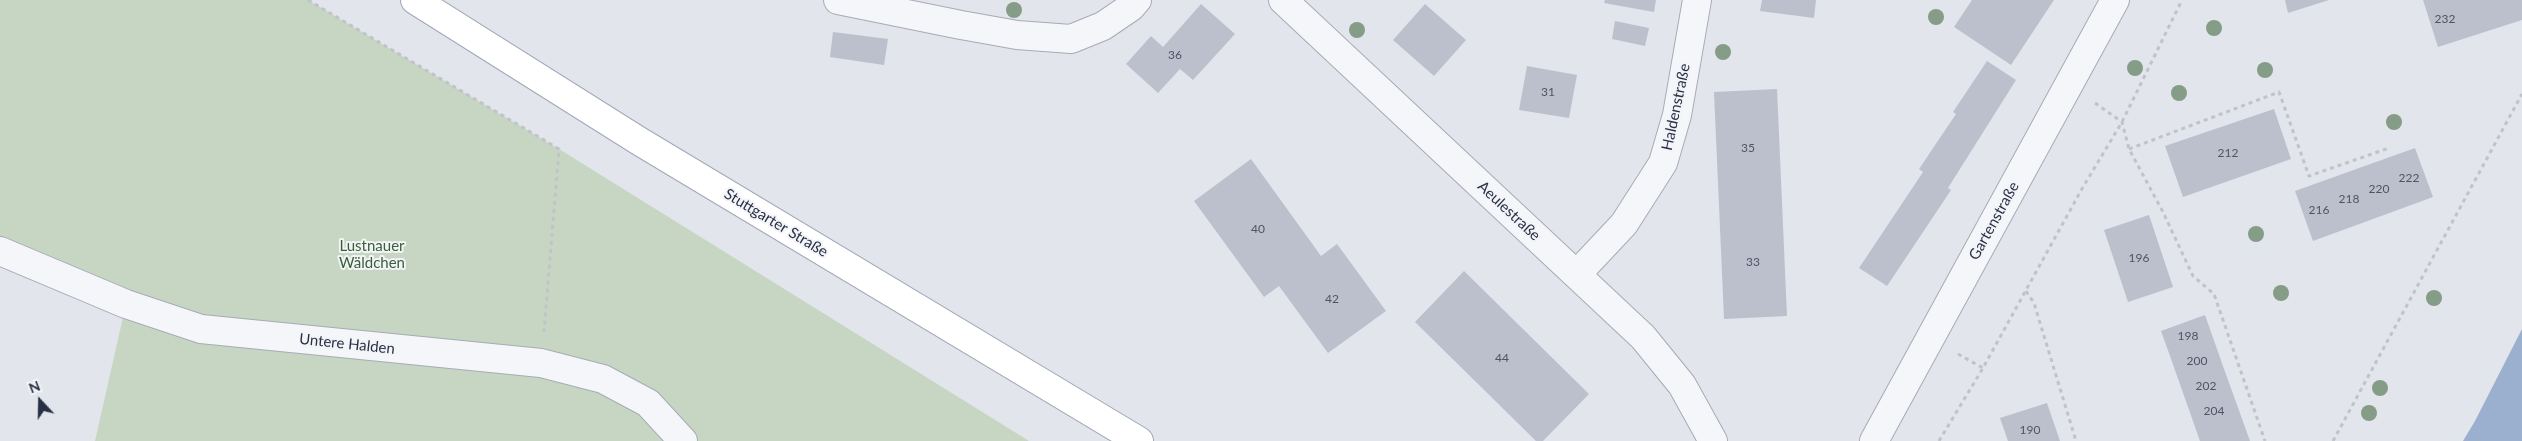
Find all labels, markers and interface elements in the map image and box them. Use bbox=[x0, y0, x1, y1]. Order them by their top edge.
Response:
house number: 232 bbox=[2435, 12, 2455, 26]
house number: 36 bbox=[1168, 48, 1182, 62]
street label: Haldenstraße bbox=[1658, 62, 1694, 152]
house number: 31 bbox=[1541, 85, 1555, 99]
house number: 35 bbox=[1741, 141, 1755, 155]
house number: 212 bbox=[2218, 146, 2238, 160]
house number: 222 bbox=[2399, 171, 2419, 185]
street label: Aeulestraße bbox=[1474, 177, 1544, 245]
street label: Gartenstraße bbox=[1965, 179, 2023, 263]
house number: 220 bbox=[2369, 182, 2389, 196]
street label: Stuttgarter Straße bbox=[721, 185, 831, 261]
house number: 218 bbox=[2339, 192, 2359, 206]
house number: 216 bbox=[2309, 203, 2329, 217]
house number: 40 bbox=[1251, 222, 1265, 236]
park label: Lustnauer Wäldchen bbox=[339, 237, 405, 272]
house number: 196 bbox=[2129, 251, 2149, 265]
house number: 33 bbox=[1746, 255, 1760, 269]
house number: 42 bbox=[1325, 292, 1339, 306]
house number: 198 bbox=[2178, 329, 2198, 343]
street label: Untere Halden bbox=[298, 330, 396, 358]
house number: 44 bbox=[1495, 351, 1509, 365]
house number: 200 bbox=[2187, 354, 2207, 368]
north arrow bbox=[15, 376, 65, 426]
text: N bbox=[26, 377, 43, 396]
house number: 202 bbox=[2196, 379, 2216, 393]
house number: 204 bbox=[2204, 404, 2224, 418]
house number: 190 bbox=[2020, 423, 2040, 437]

